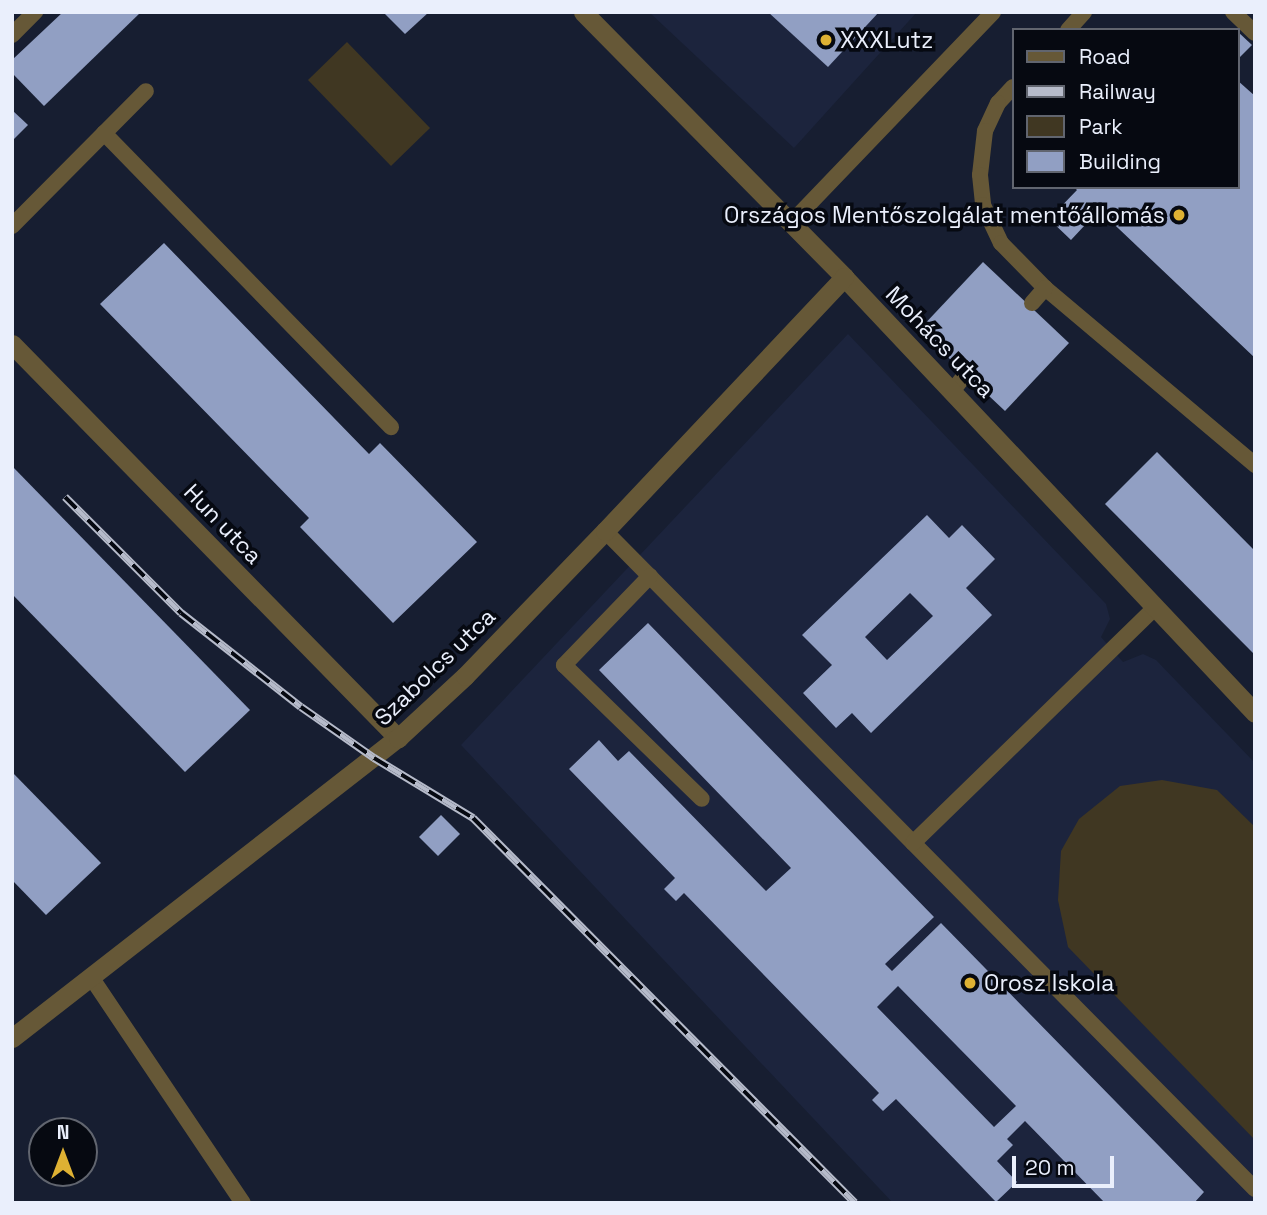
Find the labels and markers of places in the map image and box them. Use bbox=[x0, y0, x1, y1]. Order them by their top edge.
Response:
place label: XXXLutz bbox=[840, 26, 933, 54]
marker: XXXLutz bbox=[818, 32, 834, 48]
place label: Országos Mentőszolgálat mentőállomás bbox=[724, 201, 1165, 229]
marker: Országos Mentőszolgálat mentőállomás bbox=[1171, 207, 1187, 223]
place label: Orosz Iskola bbox=[984, 969, 1114, 997]
marker: Orosz Iskola bbox=[962, 975, 978, 991]

